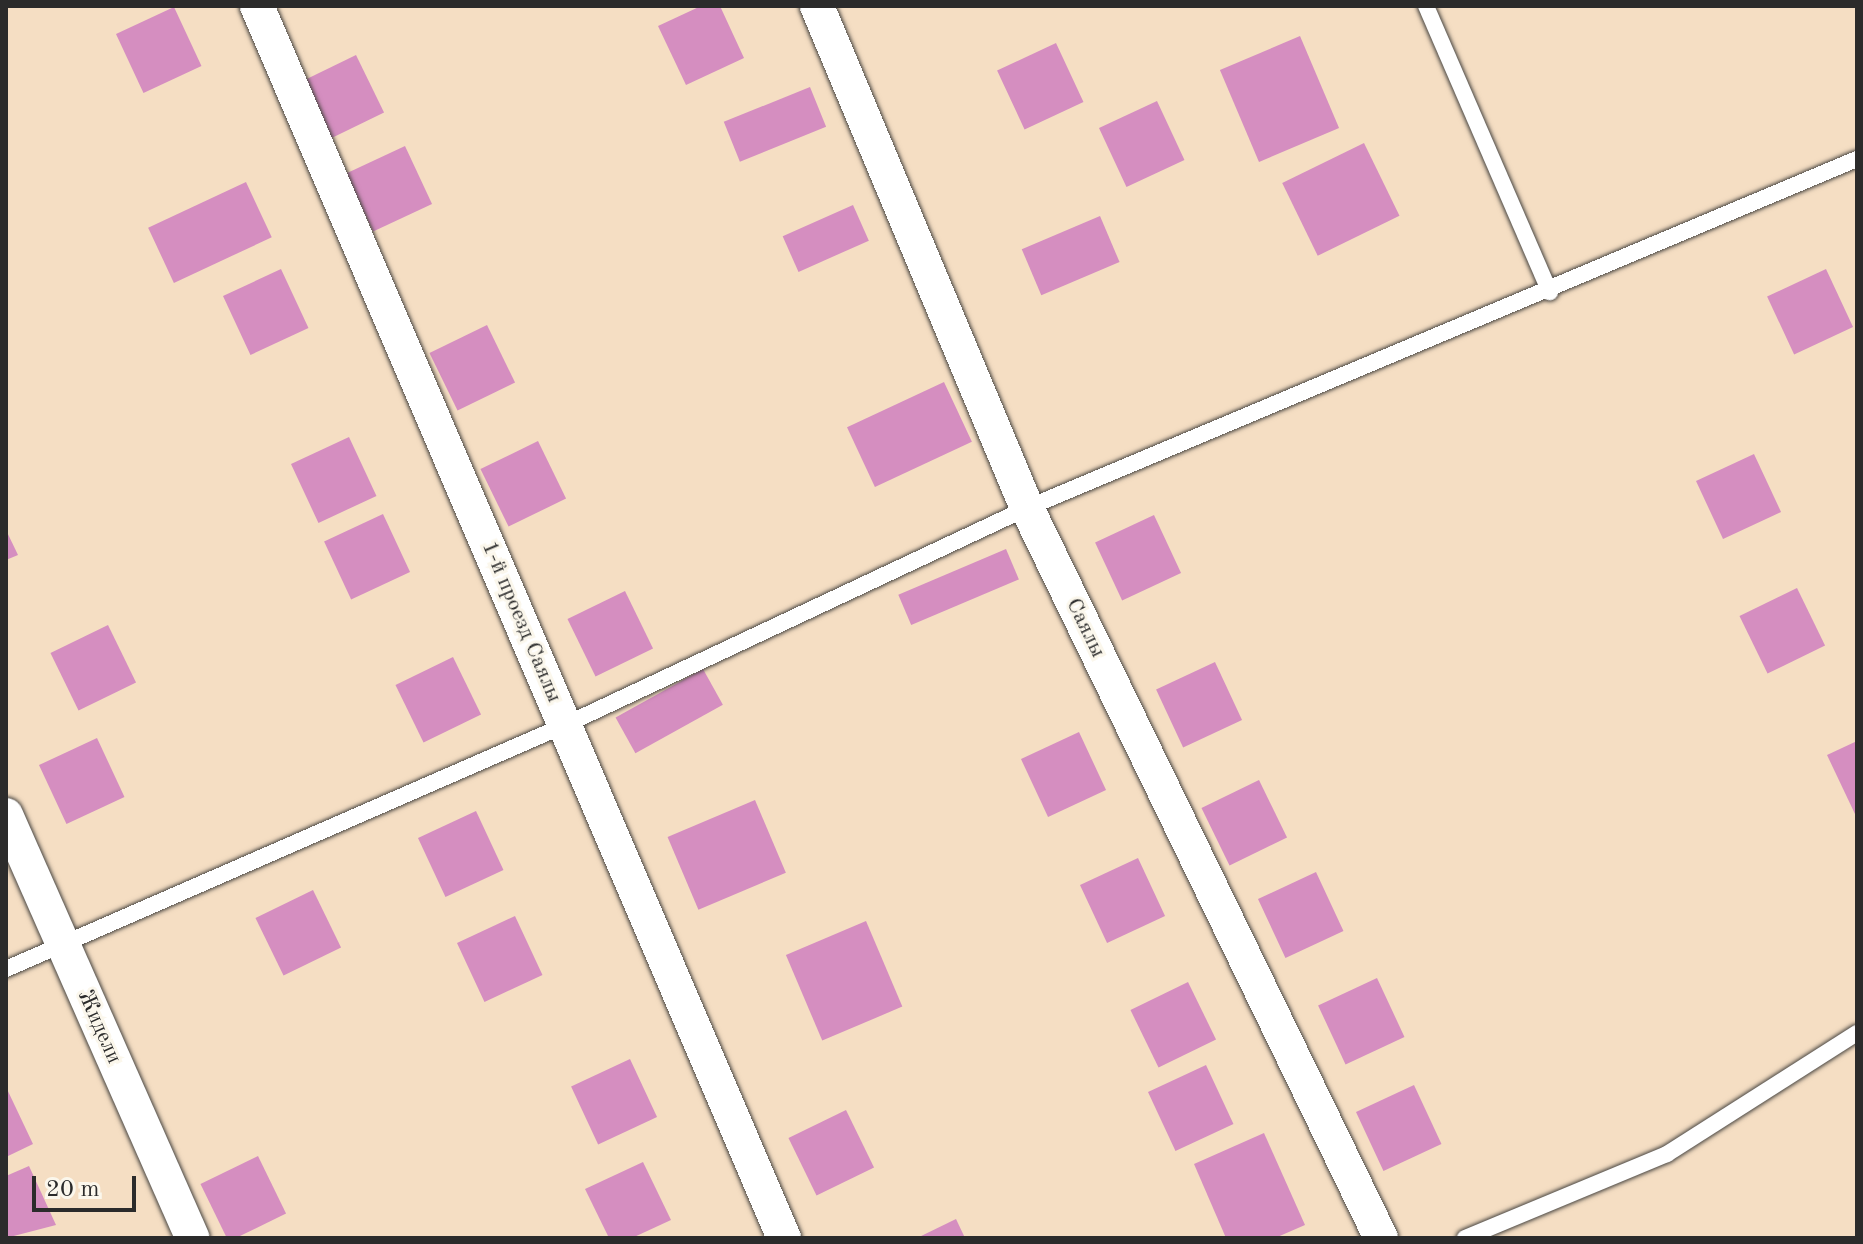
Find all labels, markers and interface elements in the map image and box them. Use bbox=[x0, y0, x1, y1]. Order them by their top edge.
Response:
street label: 1-й проезд Саялы bbox=[475, 537, 567, 707]
street label: Саялы bbox=[1059, 594, 1111, 662]
street label: Жидели bbox=[71, 986, 127, 1068]
scale bar bbox=[36, 1160, 140, 1210]
text: 20 m bbox=[46, 1178, 100, 1202]

